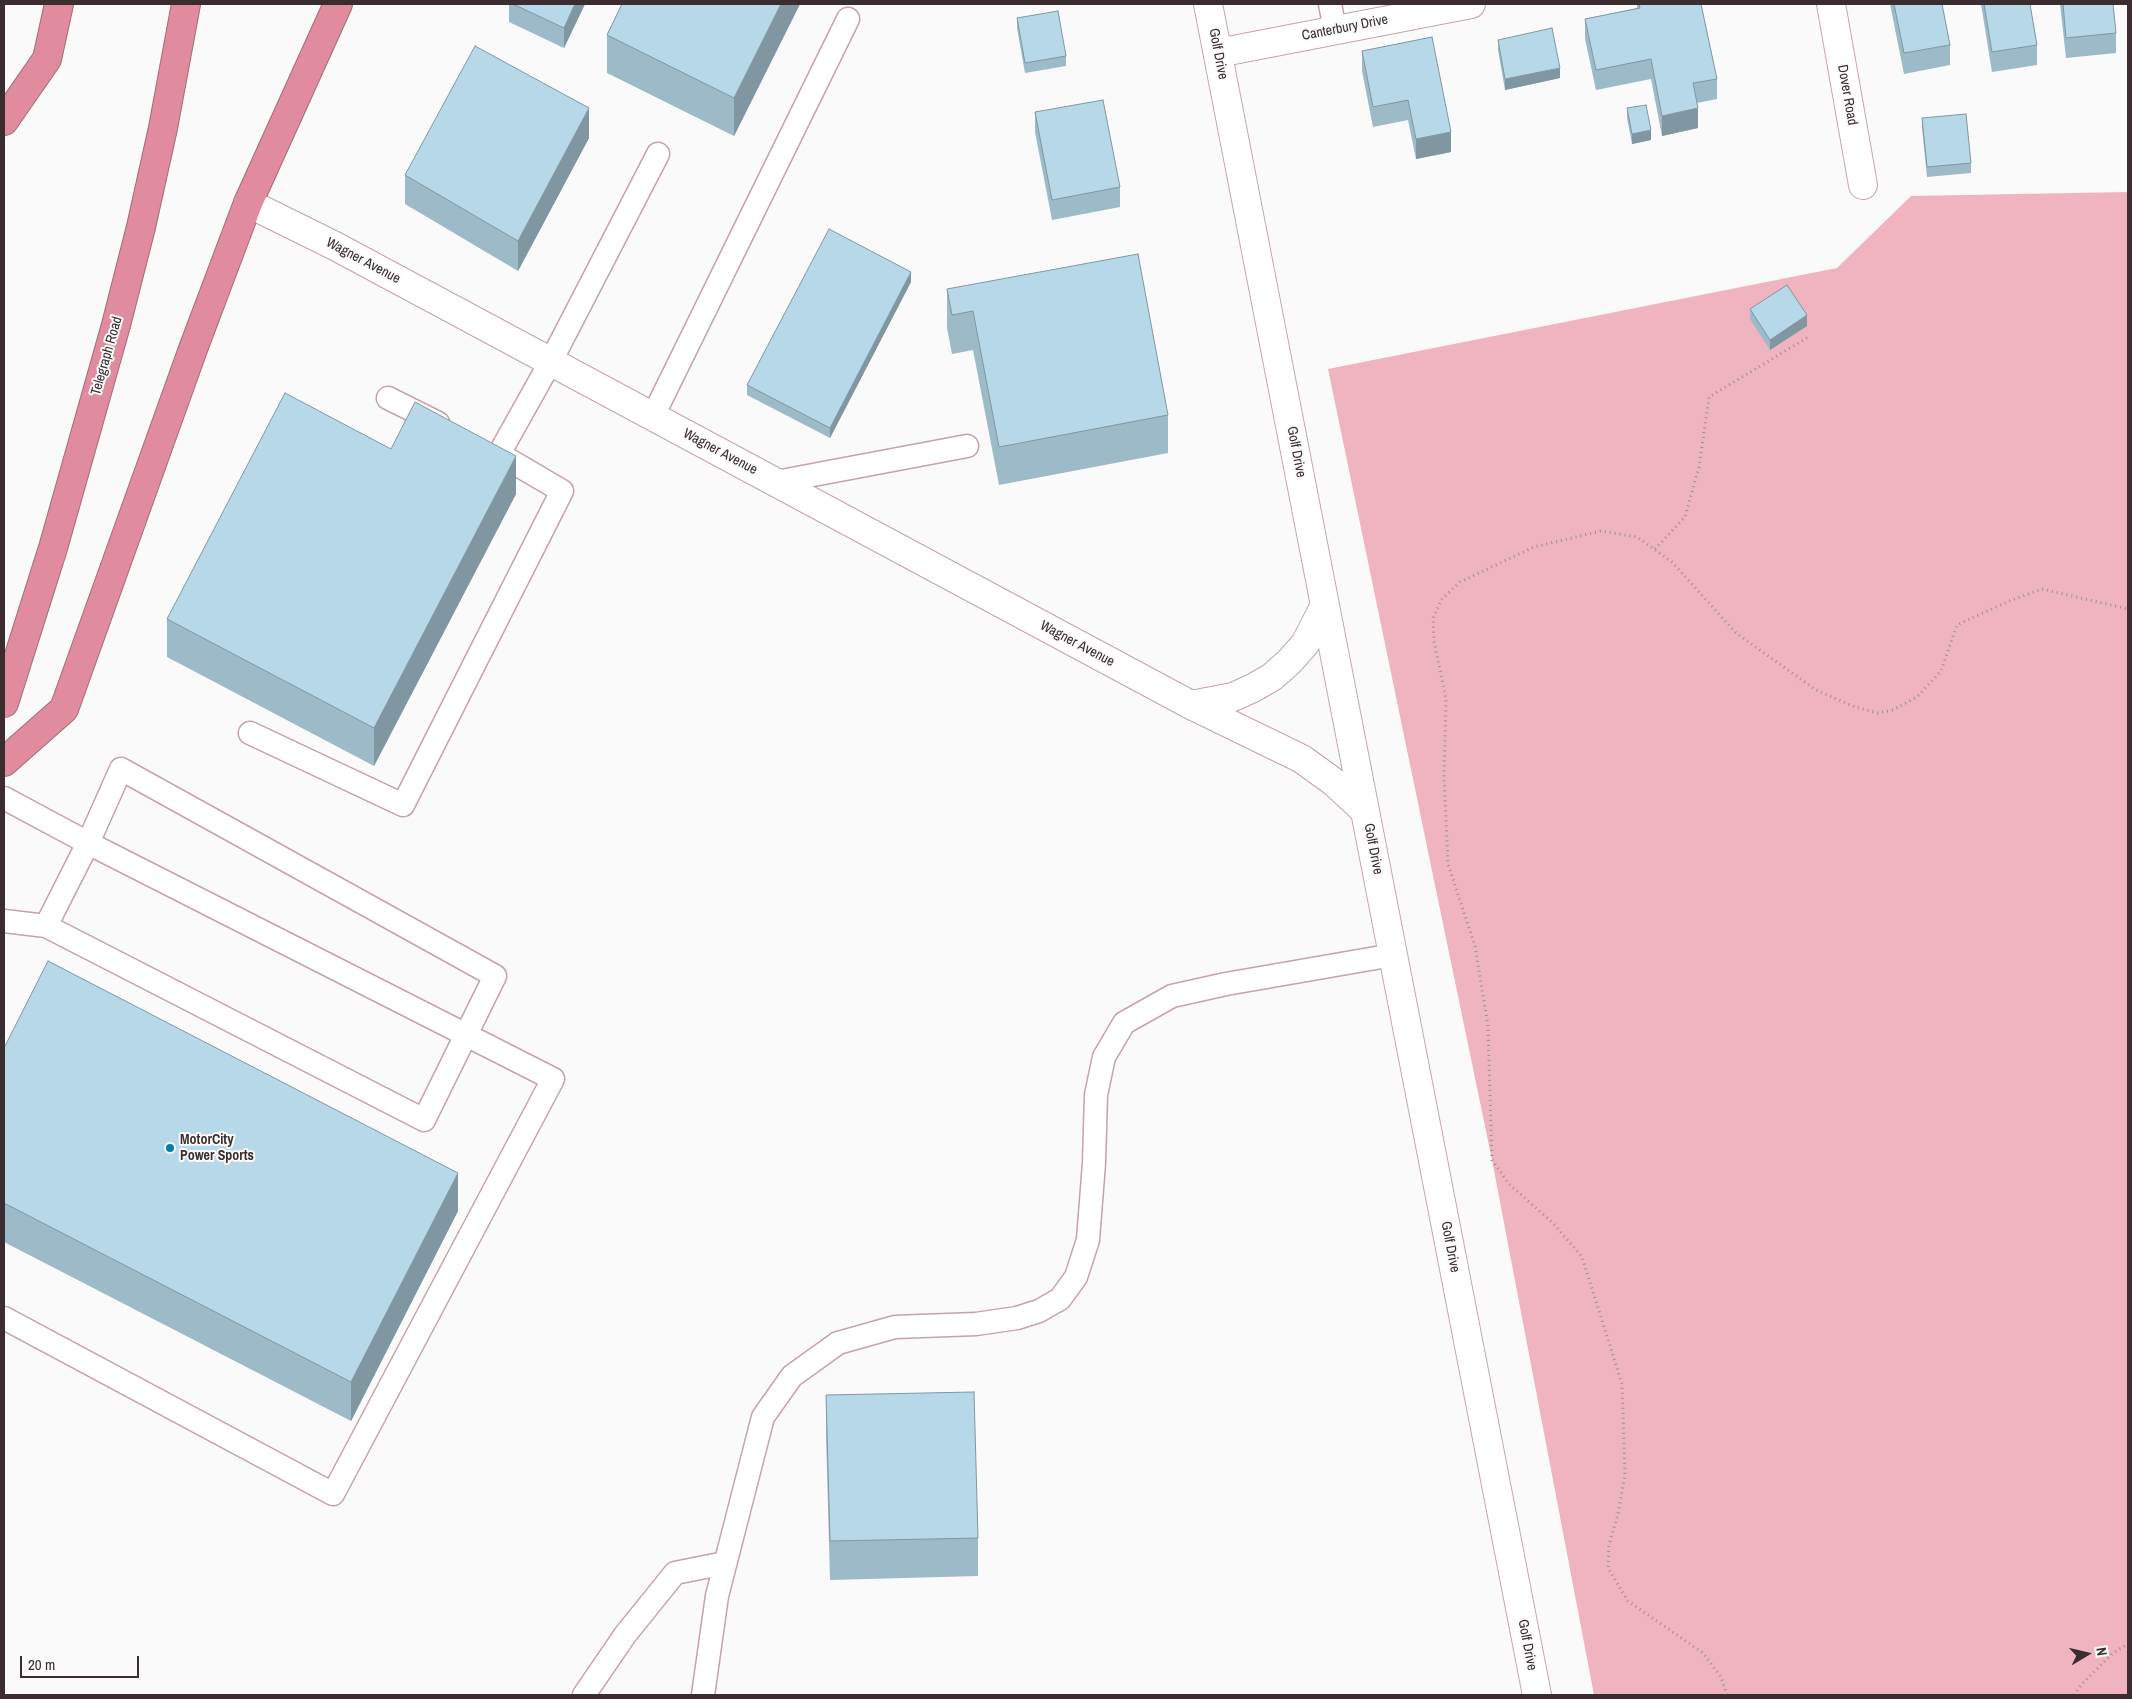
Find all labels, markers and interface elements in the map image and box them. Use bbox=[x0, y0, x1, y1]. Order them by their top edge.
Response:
street label: Canterbury Drive bbox=[1300, 11, 1390, 45]
street label: Golf Drive bbox=[1205, 27, 1231, 81]
street label: Dover Road bbox=[1833, 63, 1861, 127]
street label: Wagner Avenue bbox=[323, 234, 403, 288]
street label: Telegraph Road bbox=[88, 315, 126, 397]
street label: Wagner Avenue bbox=[680, 425, 760, 479]
street label: Golf Drive bbox=[1283, 425, 1309, 479]
street label: Wagner Avenue bbox=[1037, 617, 1117, 671]
street label: Golf Drive bbox=[1360, 822, 1386, 876]
place label: MotorCity Power Sports bbox=[180, 1132, 254, 1164]
marker: MotorCity Power Sports bbox=[164, 1142, 176, 1154]
street label: Golf Drive bbox=[1437, 1220, 1463, 1274]
street label: Golf Drive bbox=[1514, 1618, 1540, 1672]
north arrow bbox=[2062, 1629, 2112, 1679]
scale bar bbox=[22, 1646, 141, 1678]
text: N bbox=[2092, 1646, 2111, 1657]
text: 20 m bbox=[28, 1654, 55, 1675]

